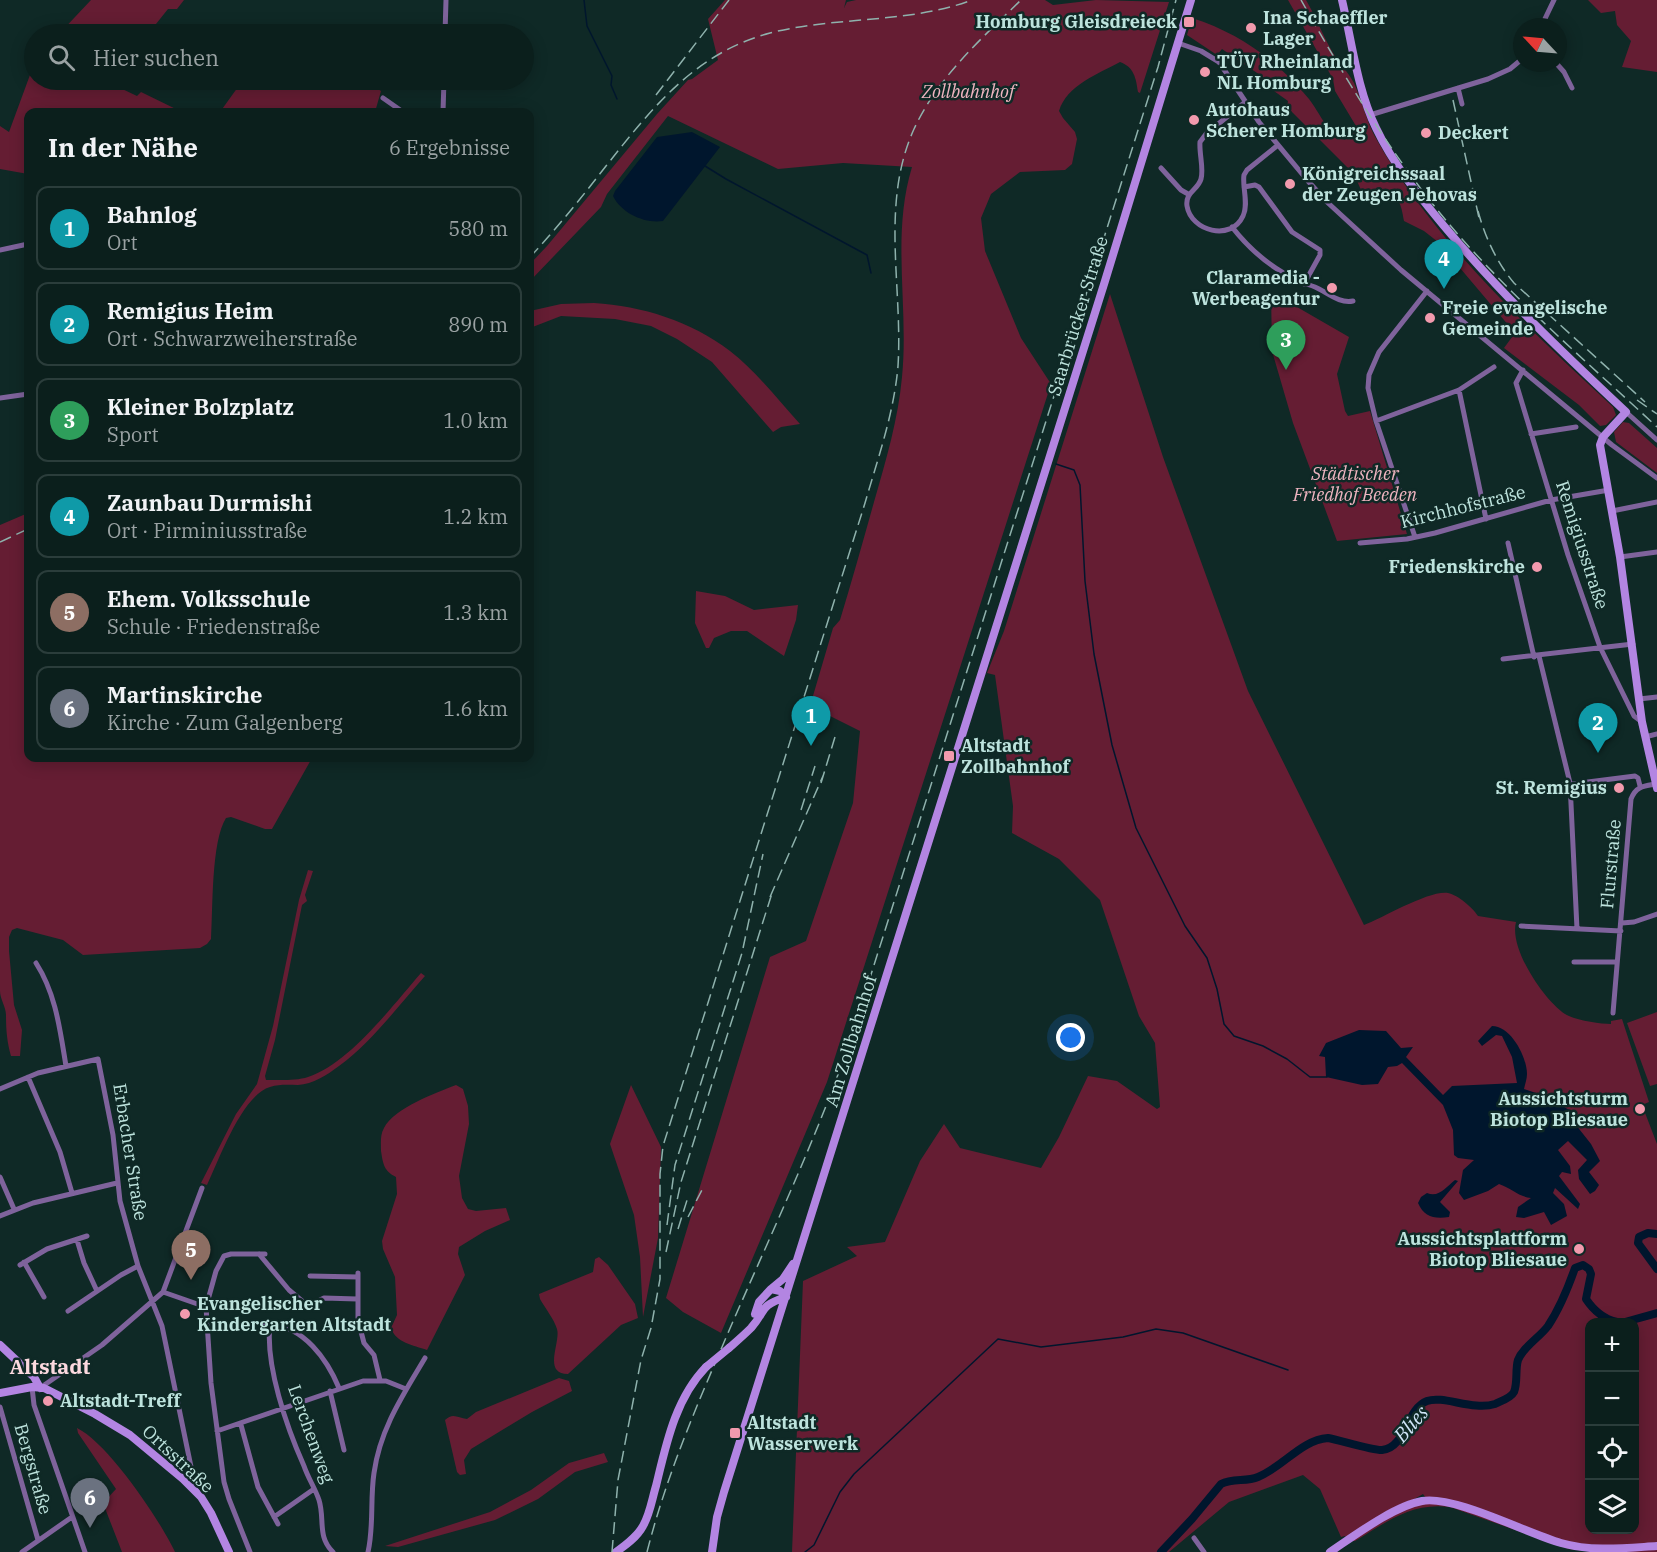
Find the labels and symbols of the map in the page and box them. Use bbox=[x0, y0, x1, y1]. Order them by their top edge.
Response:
place label: Ina Schaeffler Lager bbox=[1263, 6, 1388, 50]
place label: Homburg Gleisdreieck bbox=[975, 10, 1178, 33]
marker: Homburg Gleisdreieck bbox=[1182, 15, 1196, 29]
north arrow bbox=[1513, 18, 1567, 72]
marker: Ina Schaeffler Lager bbox=[1244, 21, 1258, 35]
place label: TÜV Rheinland NL Homburg bbox=[1217, 50, 1353, 94]
marker: TÜV Rheinland NL Homburg bbox=[1198, 65, 1212, 79]
park label: Zollbahnhof bbox=[921, 80, 1018, 103]
place label: Autohaus Scherer Homburg bbox=[1206, 98, 1366, 142]
marker: Autohaus Scherer Homburg bbox=[1187, 113, 1201, 127]
place label: Deckert bbox=[1438, 121, 1509, 144]
marker: Deckert bbox=[1419, 126, 1433, 140]
place label: Königreichssaal der Zeugen Jehovas bbox=[1302, 162, 1477, 206]
marker: Königreichssaal der Zeugen Jehovas bbox=[1283, 177, 1297, 191]
street label: Saarbrücker Straße bbox=[1042, 233, 1113, 398]
pin: 4 bbox=[1424, 240, 1464, 289]
place label: Claramedia - Werbeagentur bbox=[1192, 266, 1320, 310]
marker: Claramedia - Werbeagentur bbox=[1325, 281, 1339, 295]
place label: Freie evangelische Gemeinde bbox=[1442, 296, 1607, 340]
marker: Freie evangelische Gemeinde bbox=[1423, 311, 1437, 325]
pin: 3 bbox=[1266, 320, 1306, 370]
park label: Städtischer Friedhof Beeden bbox=[1292, 462, 1418, 506]
street label: Remigiusstraße bbox=[1551, 478, 1614, 612]
street label: Kirchhofstraße bbox=[1398, 480, 1528, 533]
place label: Friedenskirche bbox=[1388, 555, 1525, 578]
marker: Friedenskirche bbox=[1530, 560, 1544, 574]
pin: 1 bbox=[792, 696, 830, 746]
pin: 2 bbox=[1578, 704, 1618, 753]
place label: Altstadt Zollbahnhof bbox=[961, 734, 1071, 778]
marker: Altstadt Zollbahnhof bbox=[942, 749, 956, 763]
place label: St. Remigius bbox=[1496, 776, 1607, 799]
marker: St. Remigius bbox=[1612, 781, 1626, 795]
street label: Flurstraße bbox=[1595, 818, 1626, 910]
street label: Am Zollbahnhof bbox=[820, 970, 882, 1110]
your location bbox=[1056, 1023, 1085, 1052]
street label: Erbacher Straße bbox=[108, 1082, 153, 1222]
place label: Aussichtsturm Biotop Bliesaue bbox=[1490, 1087, 1629, 1131]
marker: Aussichtsturm Biotop Bliesaue bbox=[1633, 1102, 1647, 1116]
place label: Aussichtsplattform Biotop Bliesaue bbox=[1397, 1227, 1568, 1271]
pin: 5 bbox=[172, 1230, 210, 1280]
marker: Aussichtsplattform Biotop Bliesaue bbox=[1572, 1242, 1586, 1256]
place label: Evangelischer Kindergarten Altstadt bbox=[197, 1292, 391, 1336]
marker: Evangelischer Kindergarten Altstadt bbox=[178, 1307, 192, 1321]
district label: Altstadt bbox=[10, 1352, 91, 1380]
street label: Lerchenweg bbox=[283, 1381, 340, 1486]
place label: Altstadt-Treff bbox=[60, 1389, 182, 1412]
marker: Altstadt-Treff bbox=[41, 1394, 55, 1408]
water label: Blies bbox=[1387, 1399, 1434, 1448]
place label: Altstadt Wasserwerk bbox=[747, 1411, 859, 1455]
street label: Ortsstraße bbox=[138, 1420, 219, 1498]
street label: Bergstraße bbox=[10, 1421, 57, 1517]
marker: Altstadt Wasserwerk bbox=[728, 1426, 742, 1440]
pin: 6 bbox=[70, 1478, 110, 1528]

